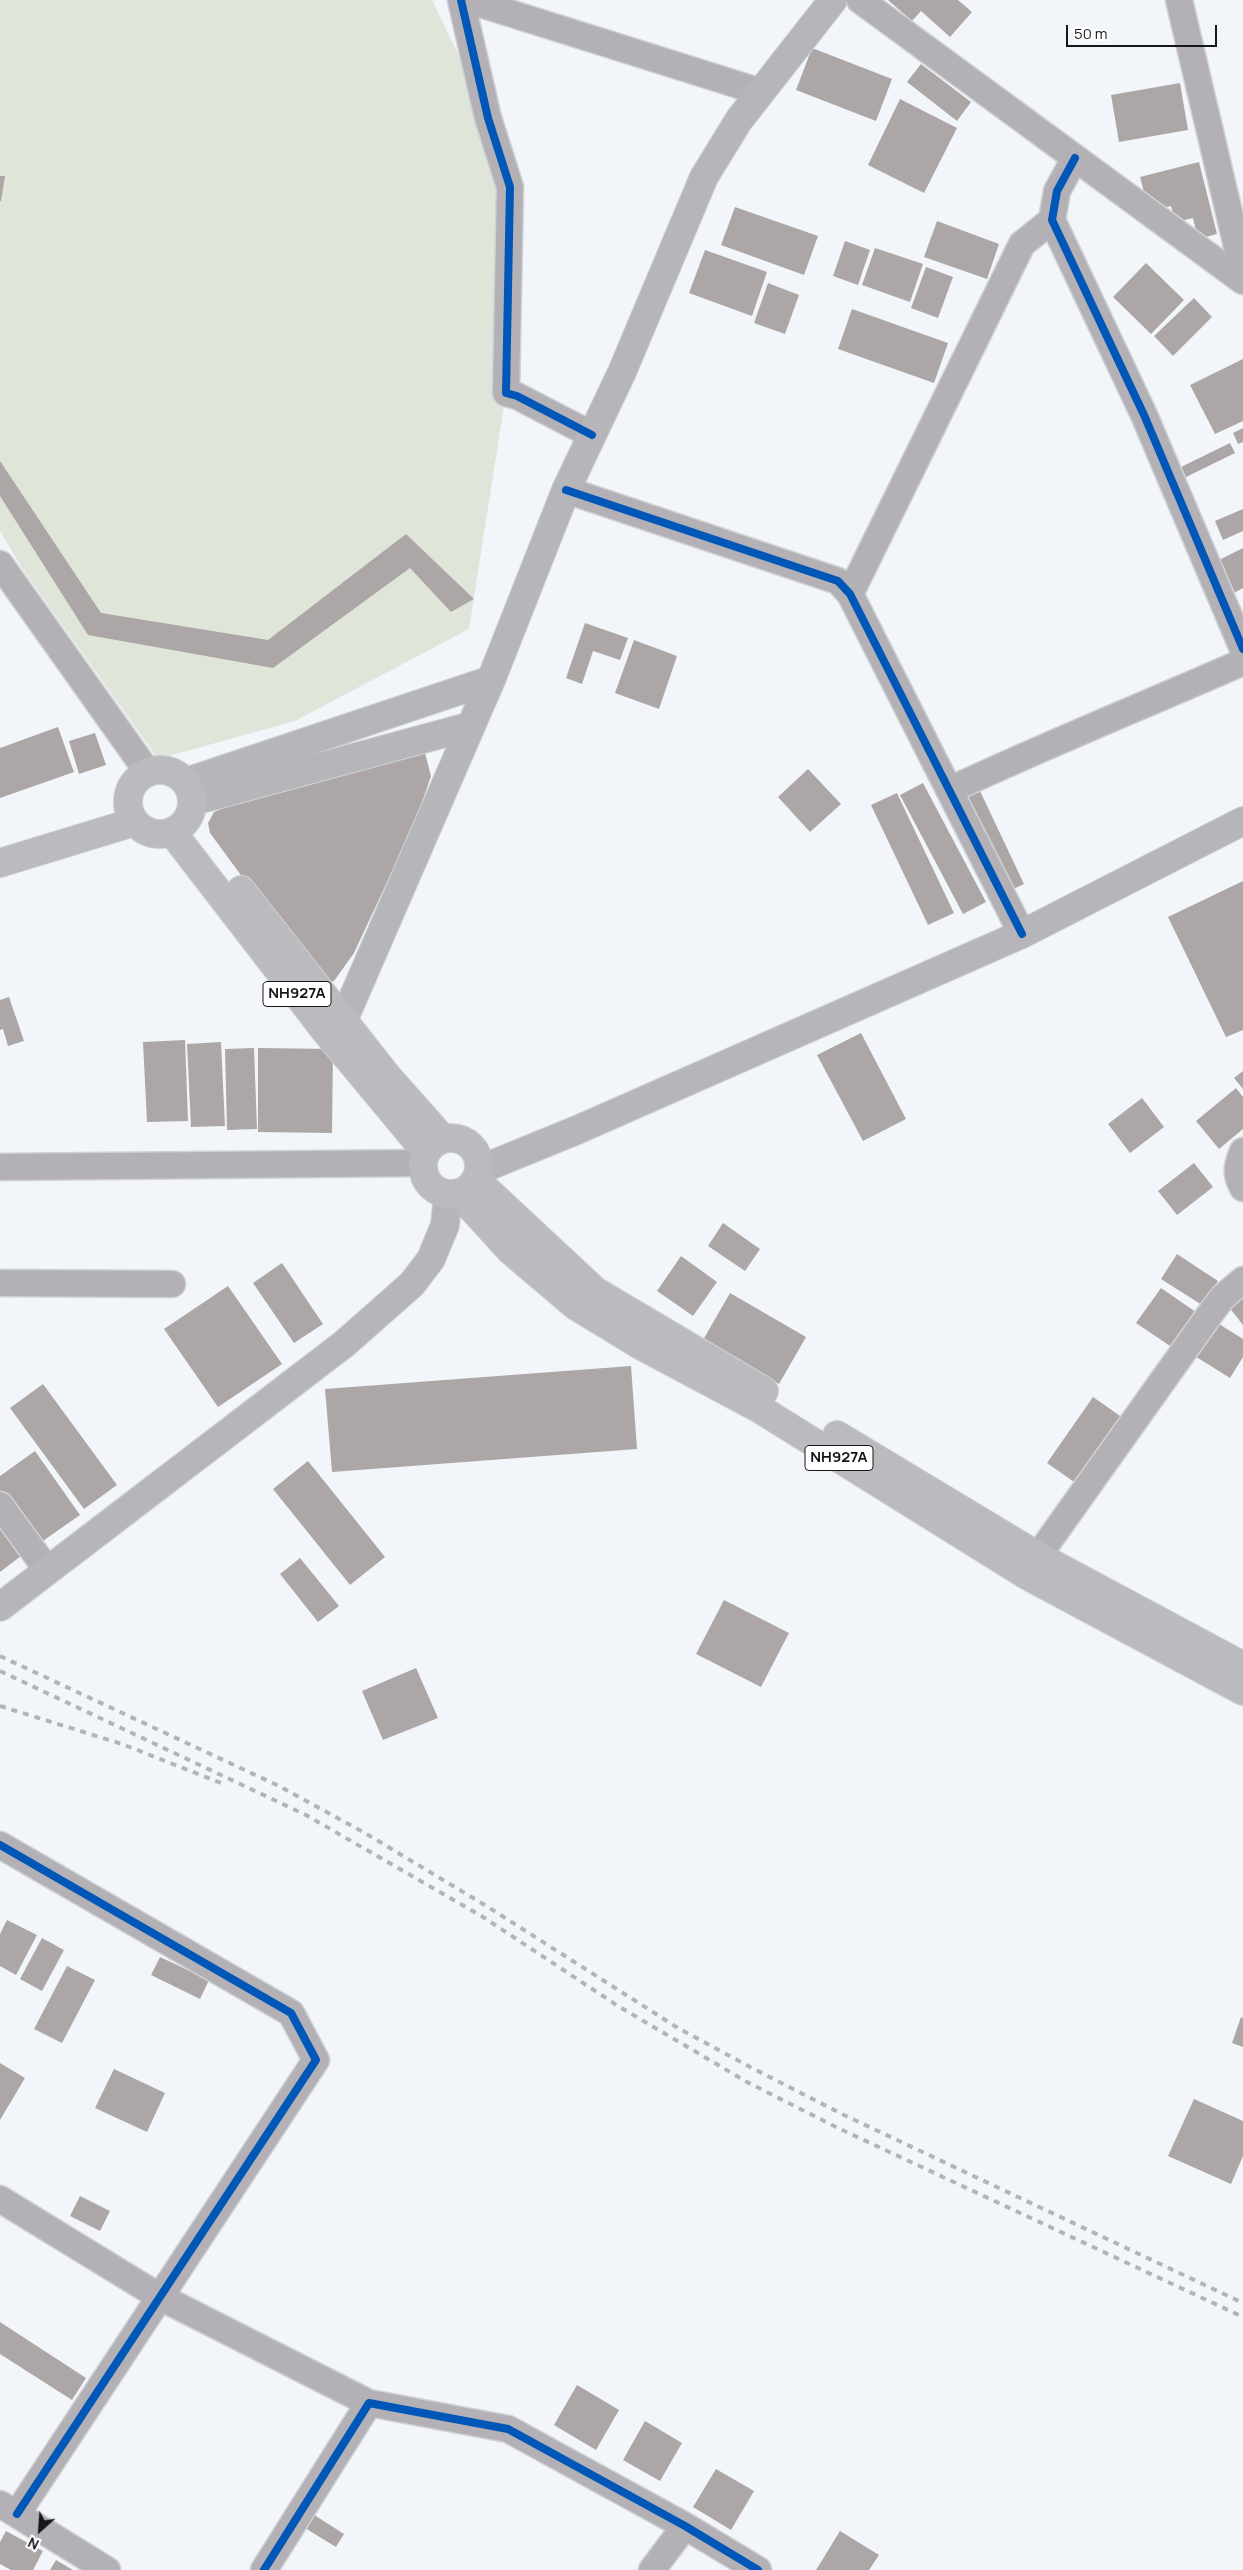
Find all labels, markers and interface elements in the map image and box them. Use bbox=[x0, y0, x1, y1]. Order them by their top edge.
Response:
scale bar bbox=[1068, 15, 1219, 47]
text: 50 m bbox=[1074, 23, 1108, 44]
road number: NH927A bbox=[263, 982, 331, 1006]
road number: NH927A bbox=[805, 1446, 873, 1470]
north arrow bbox=[15, 2505, 65, 2555]
text: N bbox=[25, 2533, 42, 2555]

